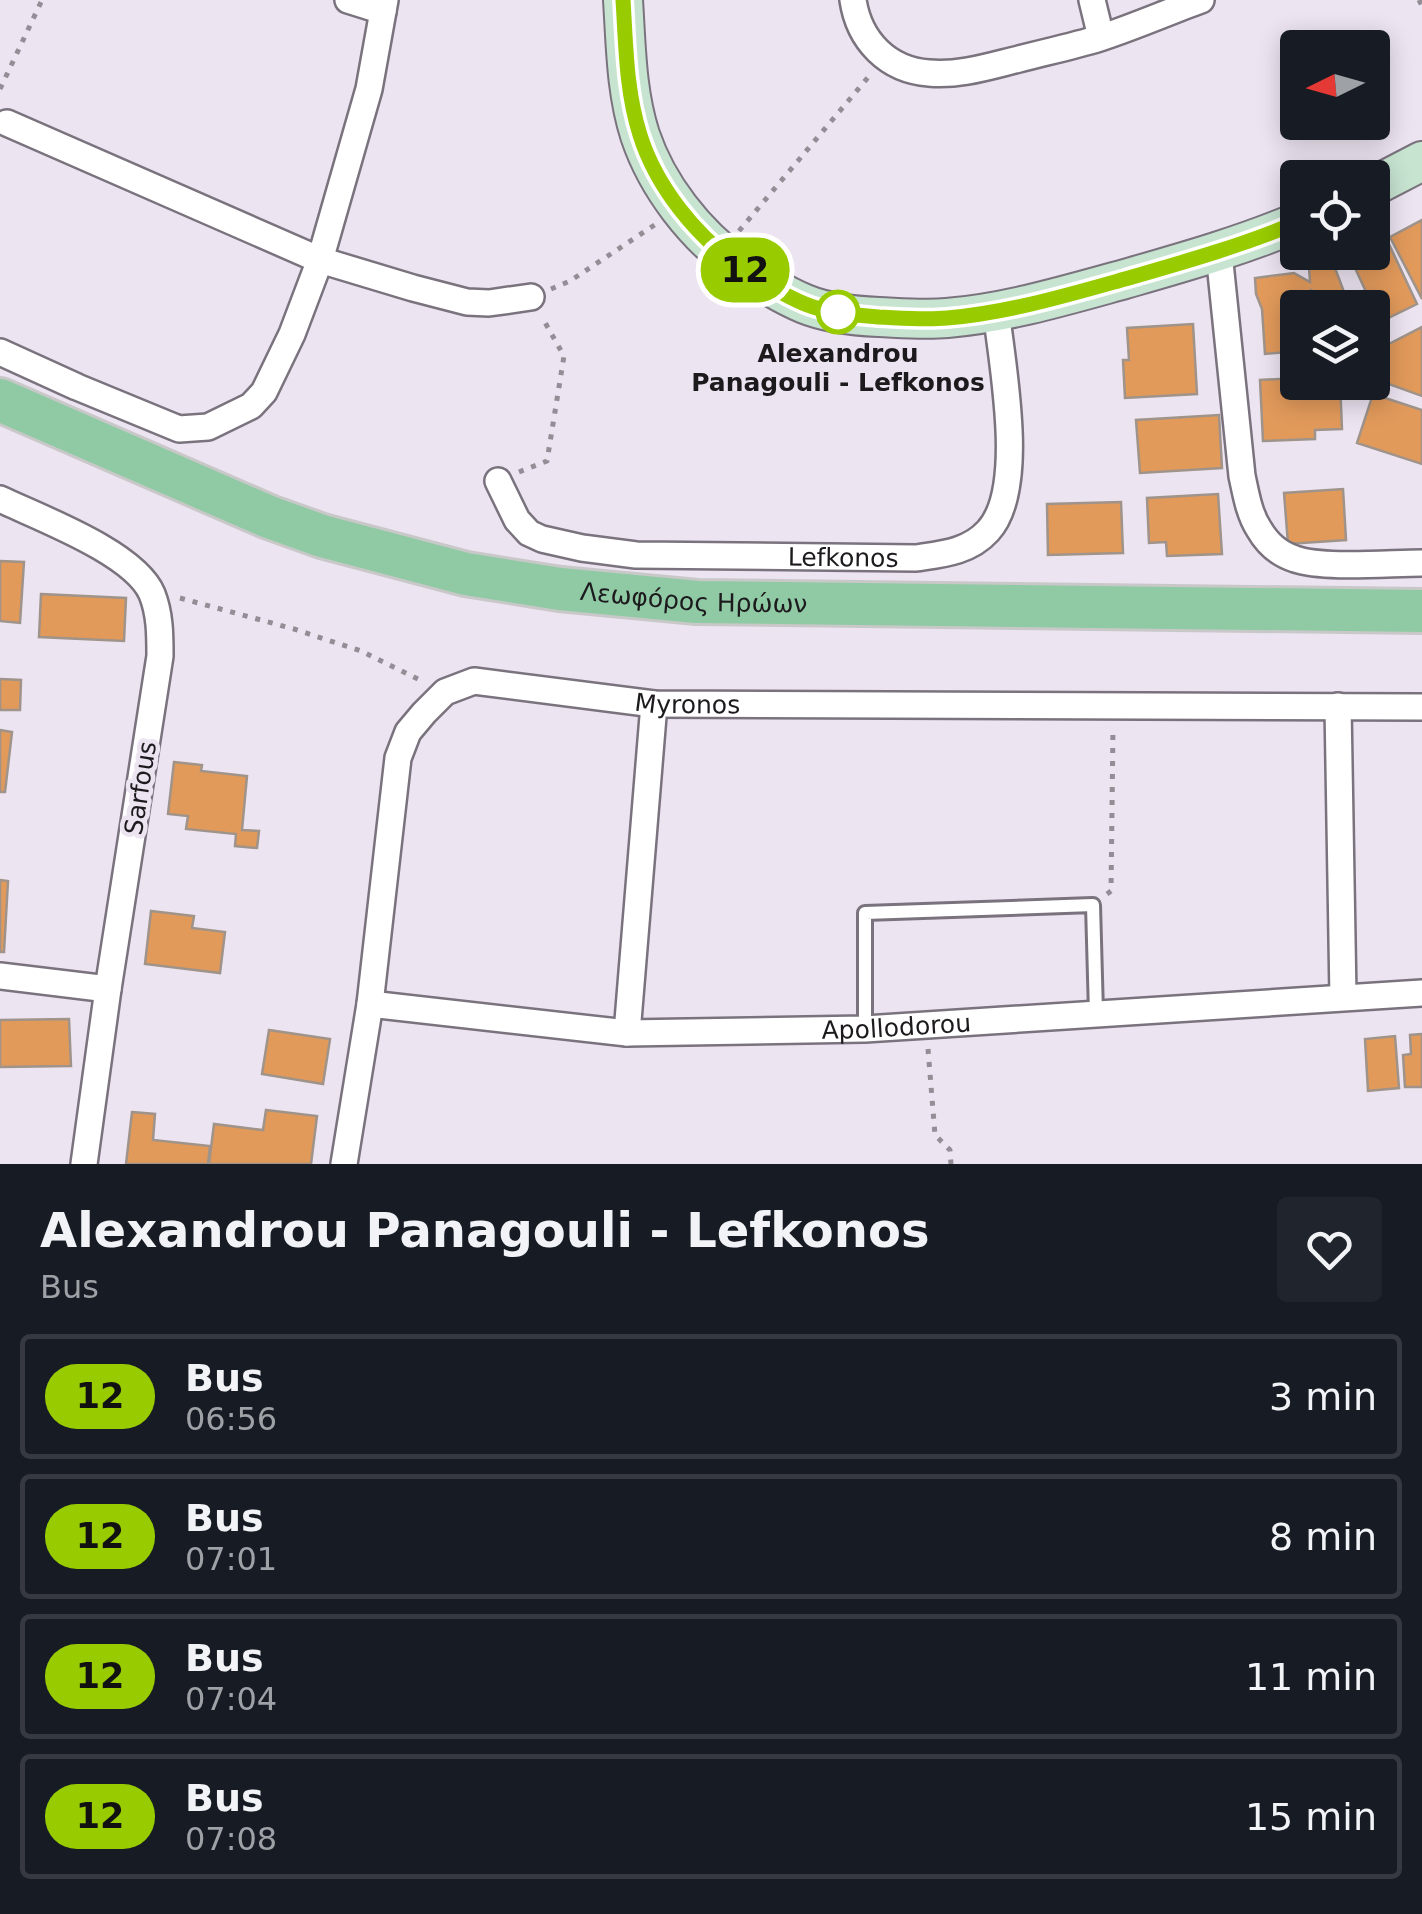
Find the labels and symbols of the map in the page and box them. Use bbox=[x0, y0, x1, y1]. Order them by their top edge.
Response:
north arrow bbox=[1280, 30, 1390, 140]
line badge: 12 bbox=[700, 238, 790, 302]
marker: Alexandrou Panagouli - Lefkonos bbox=[817, 291, 859, 333]
place label: Alexandrou Panagouli - Lefkonos bbox=[691, 339, 985, 397]
street label: Lefkonos bbox=[788, 543, 899, 573]
street label: Λεωφόρος Ηρώων bbox=[579, 577, 808, 618]
street label: Myronos bbox=[633, 688, 740, 719]
street label: Sarfous bbox=[119, 739, 162, 837]
street label: Apollodorou bbox=[821, 1008, 972, 1045]

